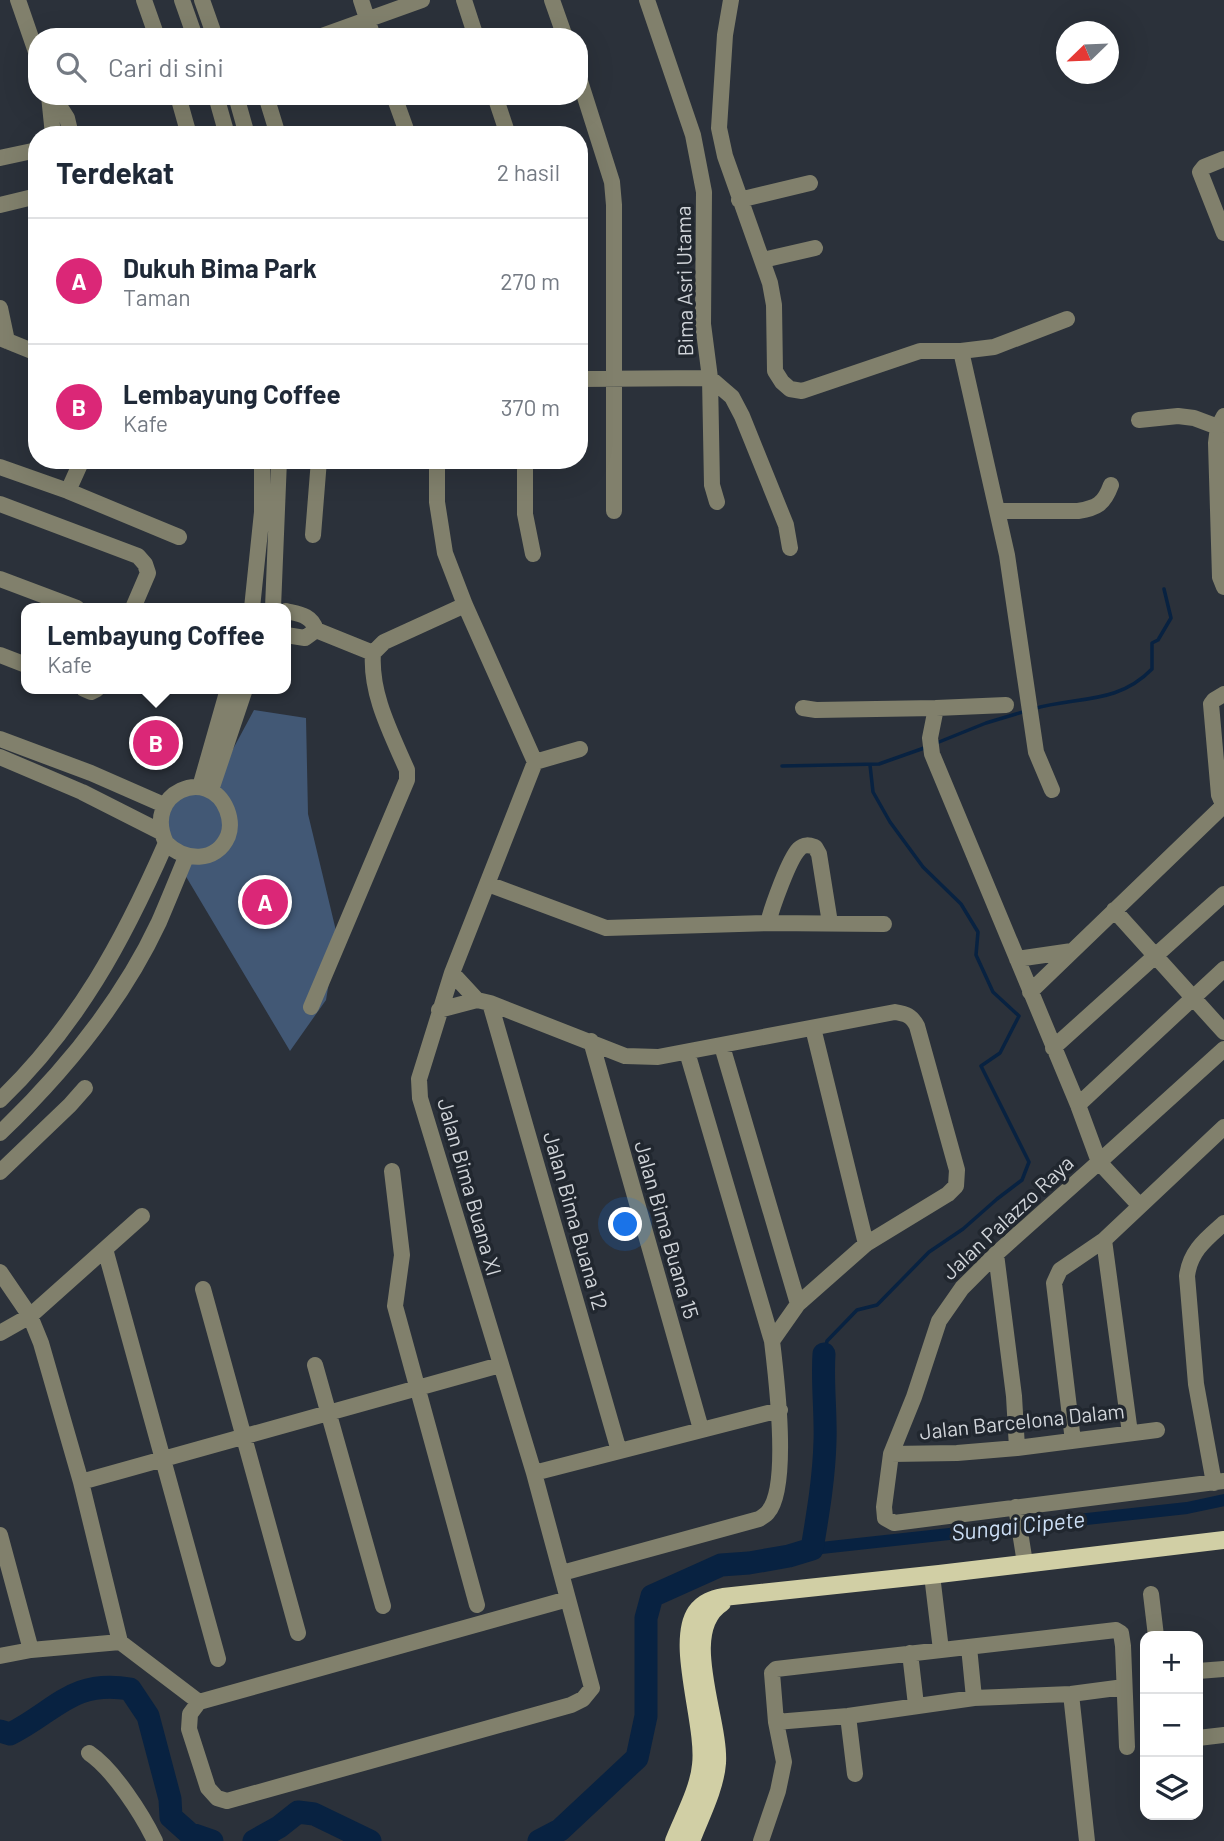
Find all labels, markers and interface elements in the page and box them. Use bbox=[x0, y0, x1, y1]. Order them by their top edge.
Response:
north arrow bbox=[1056, 21, 1119, 84]
search box bbox=[28, 28, 588, 105]
icon: search bbox=[52, 48, 90, 86]
text: Cari di sini bbox=[108, 51, 224, 82]
text: Terdekat bbox=[56, 154, 174, 190]
text: 2 hasil bbox=[497, 158, 560, 186]
street label: Bima Asri Utama bbox=[670, 205, 697, 357]
text: Dukuh Bima Park bbox=[123, 252, 317, 283]
text: A bbox=[71, 267, 87, 295]
text: 270 m bbox=[500, 267, 560, 295]
text: Taman bbox=[123, 283, 191, 311]
text: Lembayung Coffee bbox=[123, 378, 341, 409]
text: B bbox=[72, 393, 86, 421]
text: 370 m bbox=[501, 393, 560, 421]
text: Kafe bbox=[123, 409, 168, 437]
popup bbox=[21, 603, 291, 694]
text: Lembayung Coffee bbox=[47, 619, 265, 650]
text: Kafe bbox=[47, 650, 92, 678]
pin: B bbox=[133, 717, 179, 769]
pin: A bbox=[242, 876, 288, 928]
street label: Jalan Bima Buana XI bbox=[433, 1095, 508, 1278]
street label: Jalan Bima Buana 12 bbox=[539, 1128, 614, 1313]
street label: Jalan Bima Buana 15 bbox=[630, 1138, 705, 1321]
street label: Jalan Palazzo Raya bbox=[936, 1150, 1078, 1284]
your location bbox=[608, 1207, 642, 1241]
street label: Jalan Barcelona Dalam bbox=[918, 1397, 1126, 1444]
water label: Sungai Cipete bbox=[950, 1504, 1086, 1546]
map controls bbox=[1140, 1631, 1203, 1820]
button: + bbox=[1140, 1631, 1203, 1694]
button: − bbox=[1140, 1694, 1203, 1757]
button: layers bbox=[1140, 1757, 1203, 1820]

